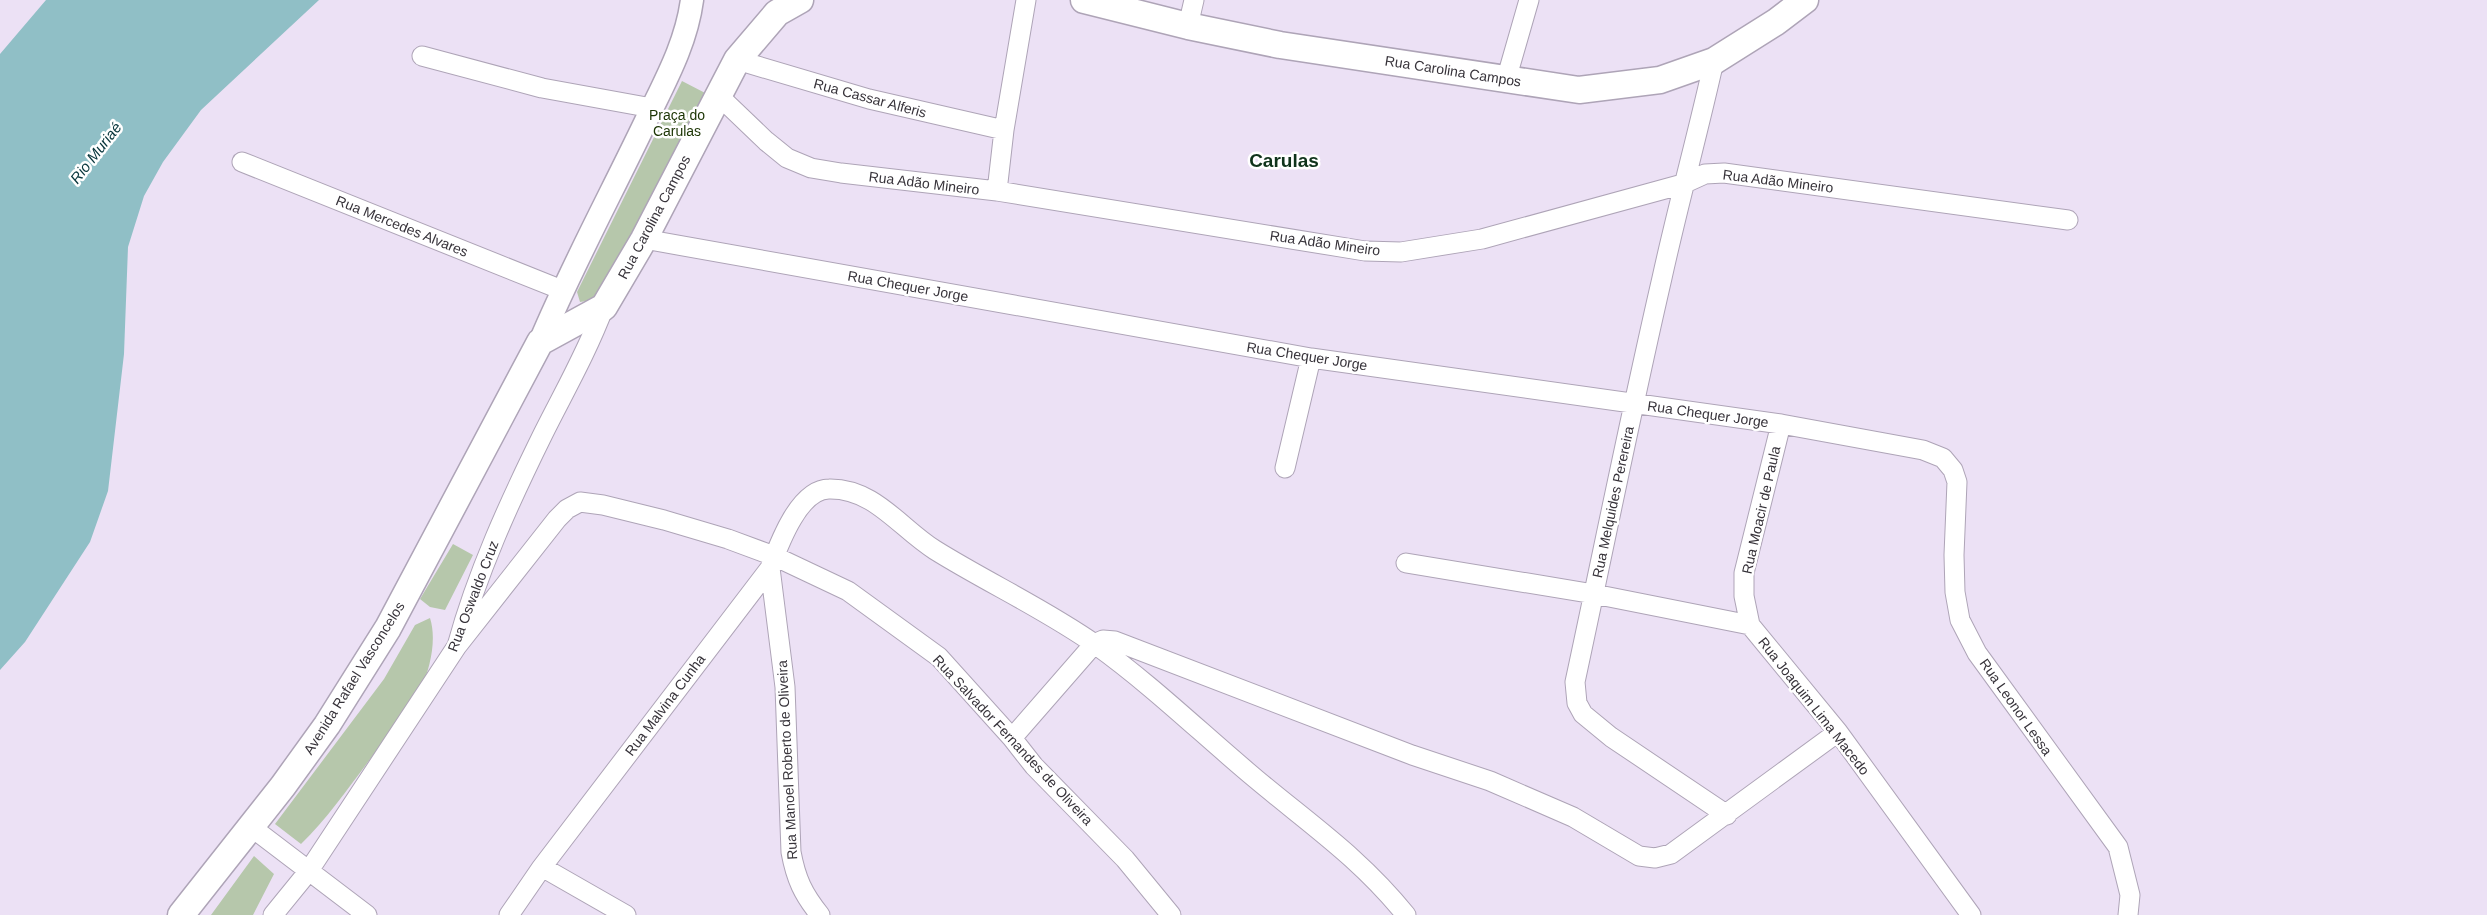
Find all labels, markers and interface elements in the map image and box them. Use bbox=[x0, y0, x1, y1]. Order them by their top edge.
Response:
street label: Rua Carolina Campos bbox=[1384, 52, 1522, 90]
street label: Rua Cassar Alferis bbox=[812, 75, 928, 121]
park label: Praça do Carulas bbox=[649, 107, 705, 139]
water label: Rio Muriaé bbox=[67, 119, 125, 187]
district label: Carulas bbox=[1249, 150, 1319, 171]
street label: Rua Carolina Campos bbox=[615, 152, 693, 282]
street label: Rua Adão Mineiro bbox=[1722, 166, 1834, 196]
street label: Rua Adão Mineiro bbox=[868, 168, 980, 198]
street label: Rua Mercedes Alvares bbox=[334, 192, 470, 260]
street label: Rua Adão Mineiro bbox=[1269, 227, 1381, 259]
street label: Rua Chequer Jorge bbox=[846, 268, 970, 305]
street label: Rua Chequer Jorge bbox=[1245, 339, 1369, 373]
street label: Rua Chequer Jorge bbox=[1646, 398, 1770, 430]
street label: Rua Melquides Perereira bbox=[1589, 424, 1637, 579]
street label: Rua Moacir de Paula bbox=[1738, 444, 1784, 575]
street label: Rua Oswaldo Cruz bbox=[444, 538, 502, 654]
street label: Avenida Rafael Vasconcelos bbox=[300, 599, 408, 757]
street label: Rua Joaquim Lima Macedo bbox=[1755, 634, 1873, 778]
street label: Rua Malvina Cunha bbox=[622, 651, 709, 759]
street label: Rua Salvador Fernandes de Oliveira bbox=[930, 652, 1096, 828]
street label: Rua Leonor Lessa bbox=[1977, 656, 2055, 759]
street label: Rua Manoel Roberto de Oliveira bbox=[774, 660, 800, 860]

